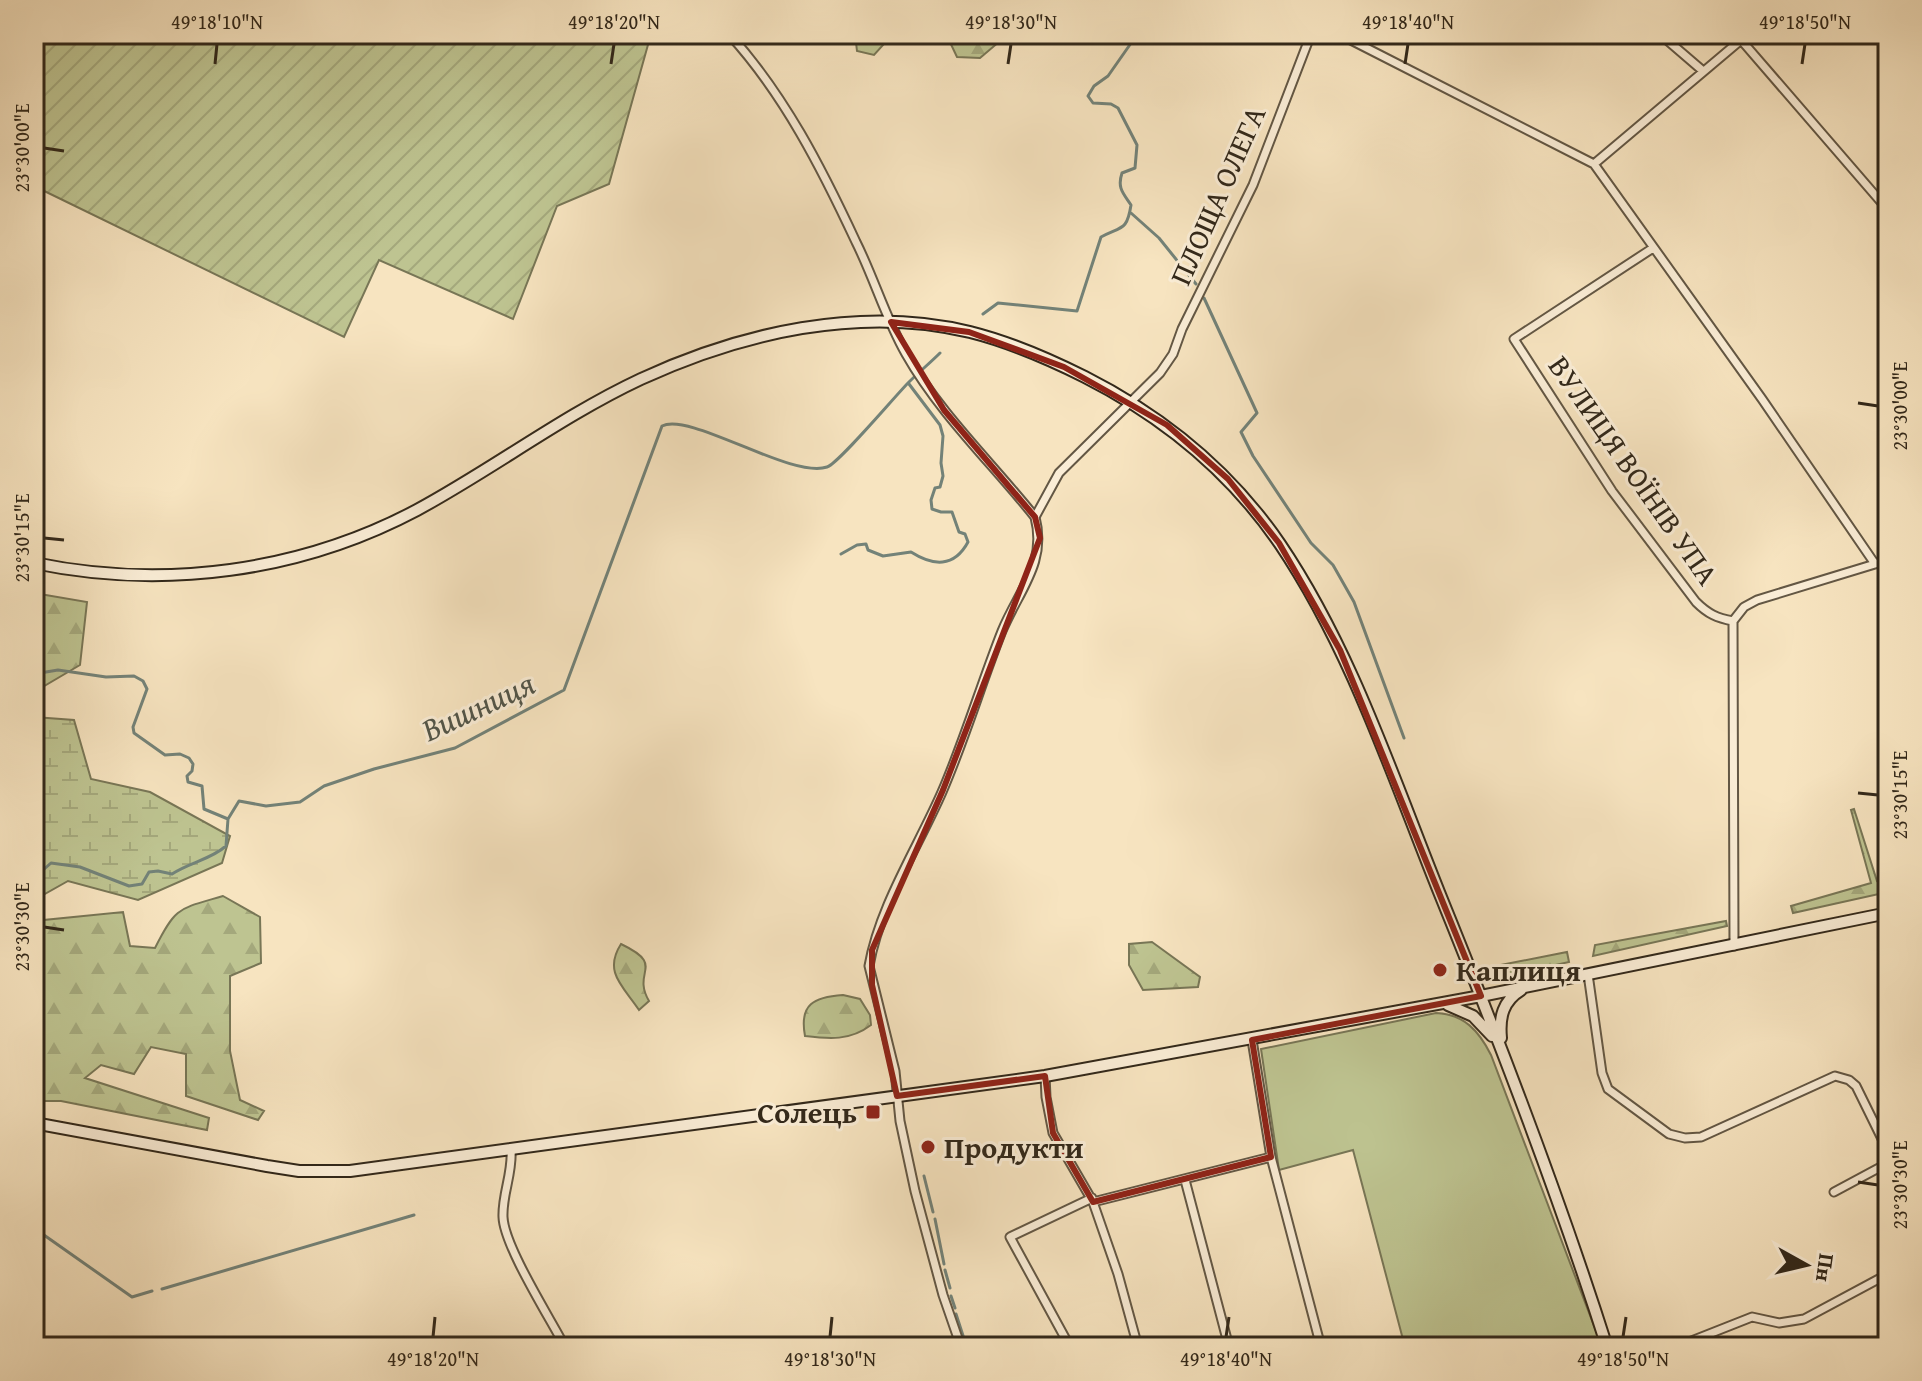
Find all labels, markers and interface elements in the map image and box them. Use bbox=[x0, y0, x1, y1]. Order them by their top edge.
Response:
text: 49°18'10"N bbox=[171, 7, 263, 36]
text: 49°18'20"N bbox=[568, 7, 660, 36]
text: 49°18'30"N bbox=[965, 7, 1057, 36]
text: 49°18'40"N bbox=[1362, 7, 1454, 36]
text: 49°18'50"N bbox=[1759, 7, 1851, 36]
street label: ПЛОЩА ОЛЕГА bbox=[1158, 98, 1276, 292]
text: 23°30'00"E bbox=[7, 104, 36, 192]
street label: ВУЛИЦЯ ВОЇНІВ УПА bbox=[1538, 346, 1730, 594]
text: 23°30'00"E bbox=[1885, 362, 1914, 450]
text: 23°30'15"E bbox=[7, 494, 36, 582]
water label: Вишниця bbox=[413, 659, 543, 753]
text: 23°30'15"E bbox=[1885, 751, 1914, 839]
text: 23°30'30"E bbox=[7, 883, 36, 971]
place label: Каплиця bbox=[1456, 948, 1581, 992]
marker: Каплиця bbox=[1431, 961, 1449, 979]
place label: Солець bbox=[757, 1090, 857, 1134]
marker: Солець bbox=[864, 1103, 882, 1121]
place label: Продукти bbox=[944, 1125, 1084, 1169]
marker: Продукти bbox=[919, 1138, 937, 1156]
text: 23°30'30"E bbox=[1885, 1141, 1914, 1229]
north arrow bbox=[1766, 1225, 1846, 1305]
text: Пн bbox=[1808, 1252, 1844, 1284]
text: 49°18'20"N bbox=[387, 1344, 479, 1373]
text: 49°18'30"N bbox=[784, 1344, 876, 1373]
text: 49°18'40"N bbox=[1180, 1344, 1272, 1373]
text: 49°18'50"N bbox=[1577, 1344, 1669, 1373]

